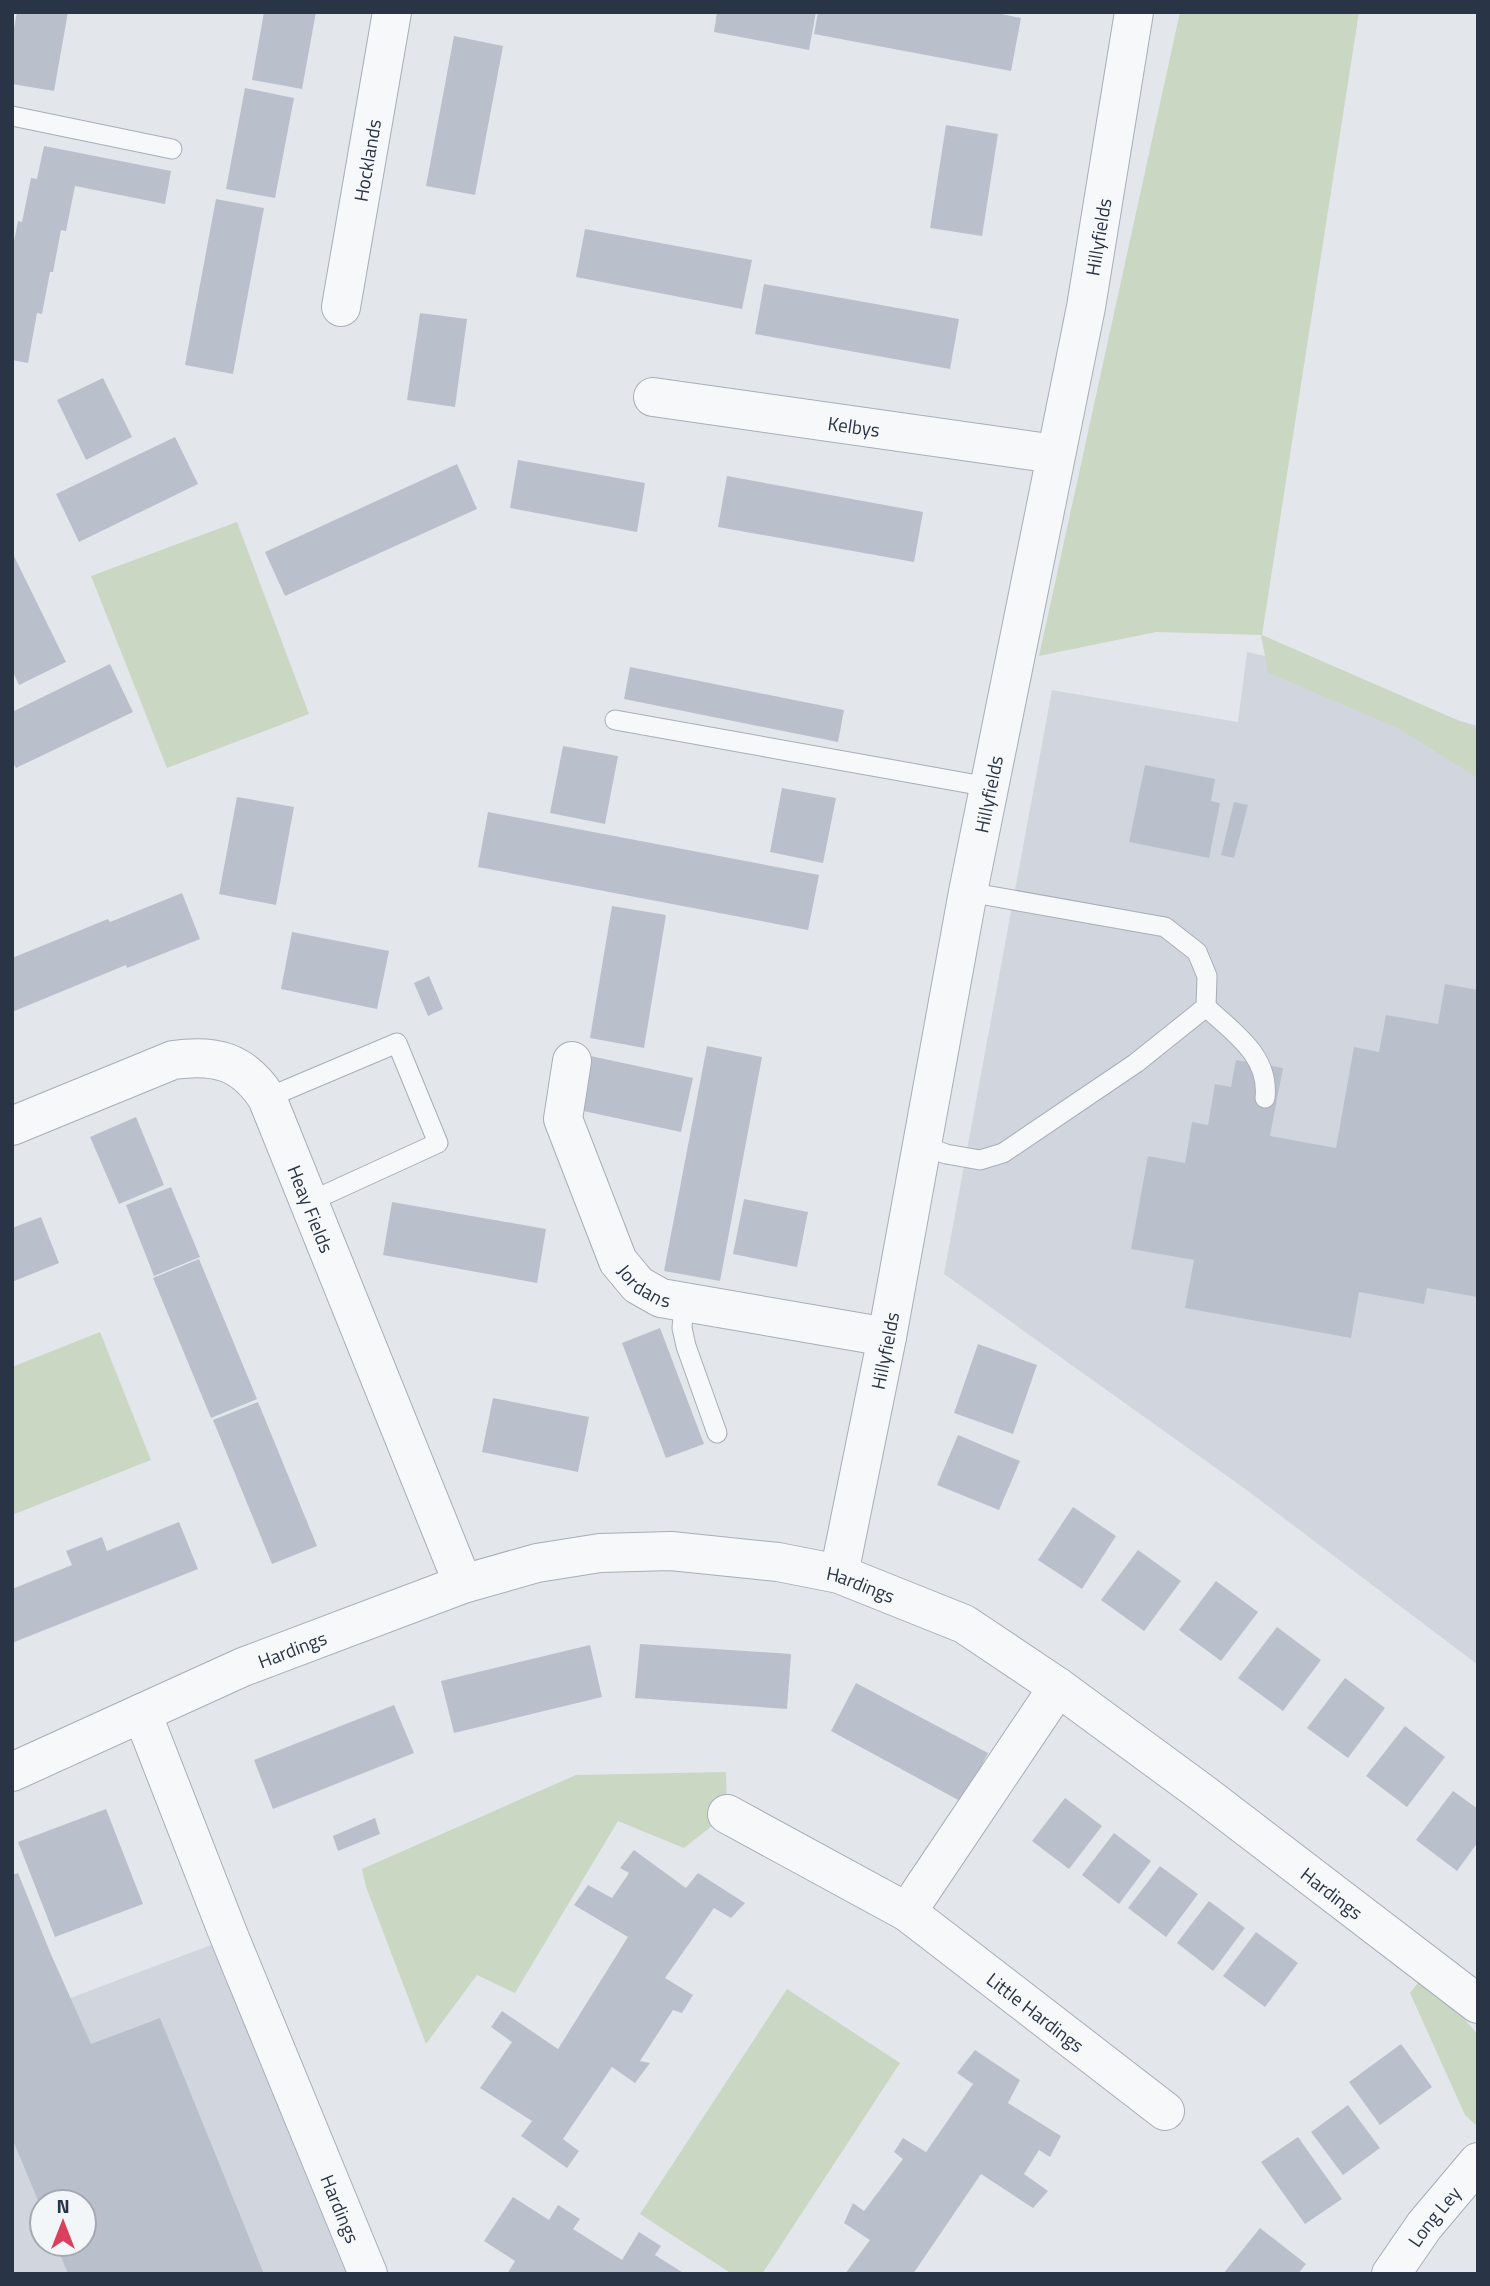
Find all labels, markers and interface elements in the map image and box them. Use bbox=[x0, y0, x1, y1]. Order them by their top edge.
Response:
street label: Hocklands bbox=[345, 117, 388, 204]
street label: Hillyfields bbox=[1077, 196, 1118, 278]
street label: Kelbys bbox=[826, 407, 882, 444]
street label: Hillyfields bbox=[966, 753, 1010, 835]
street label: Heay Fields bbox=[281, 1160, 342, 1257]
street label: Jordans bbox=[611, 1257, 673, 1314]
street label: Hillyfields bbox=[862, 1309, 906, 1392]
street label: Hardings bbox=[824, 1557, 900, 1610]
street label: Hardings bbox=[253, 1622, 331, 1675]
street label: Hardings bbox=[1295, 1859, 1370, 1926]
street label: Little Hardings bbox=[981, 1965, 1091, 2059]
street label: Hardings bbox=[314, 2170, 368, 2247]
street label: Long Ley bbox=[1400, 2179, 1467, 2252]
north arrow bbox=[28, 2188, 98, 2258]
text: N bbox=[56, 2191, 70, 2220]

